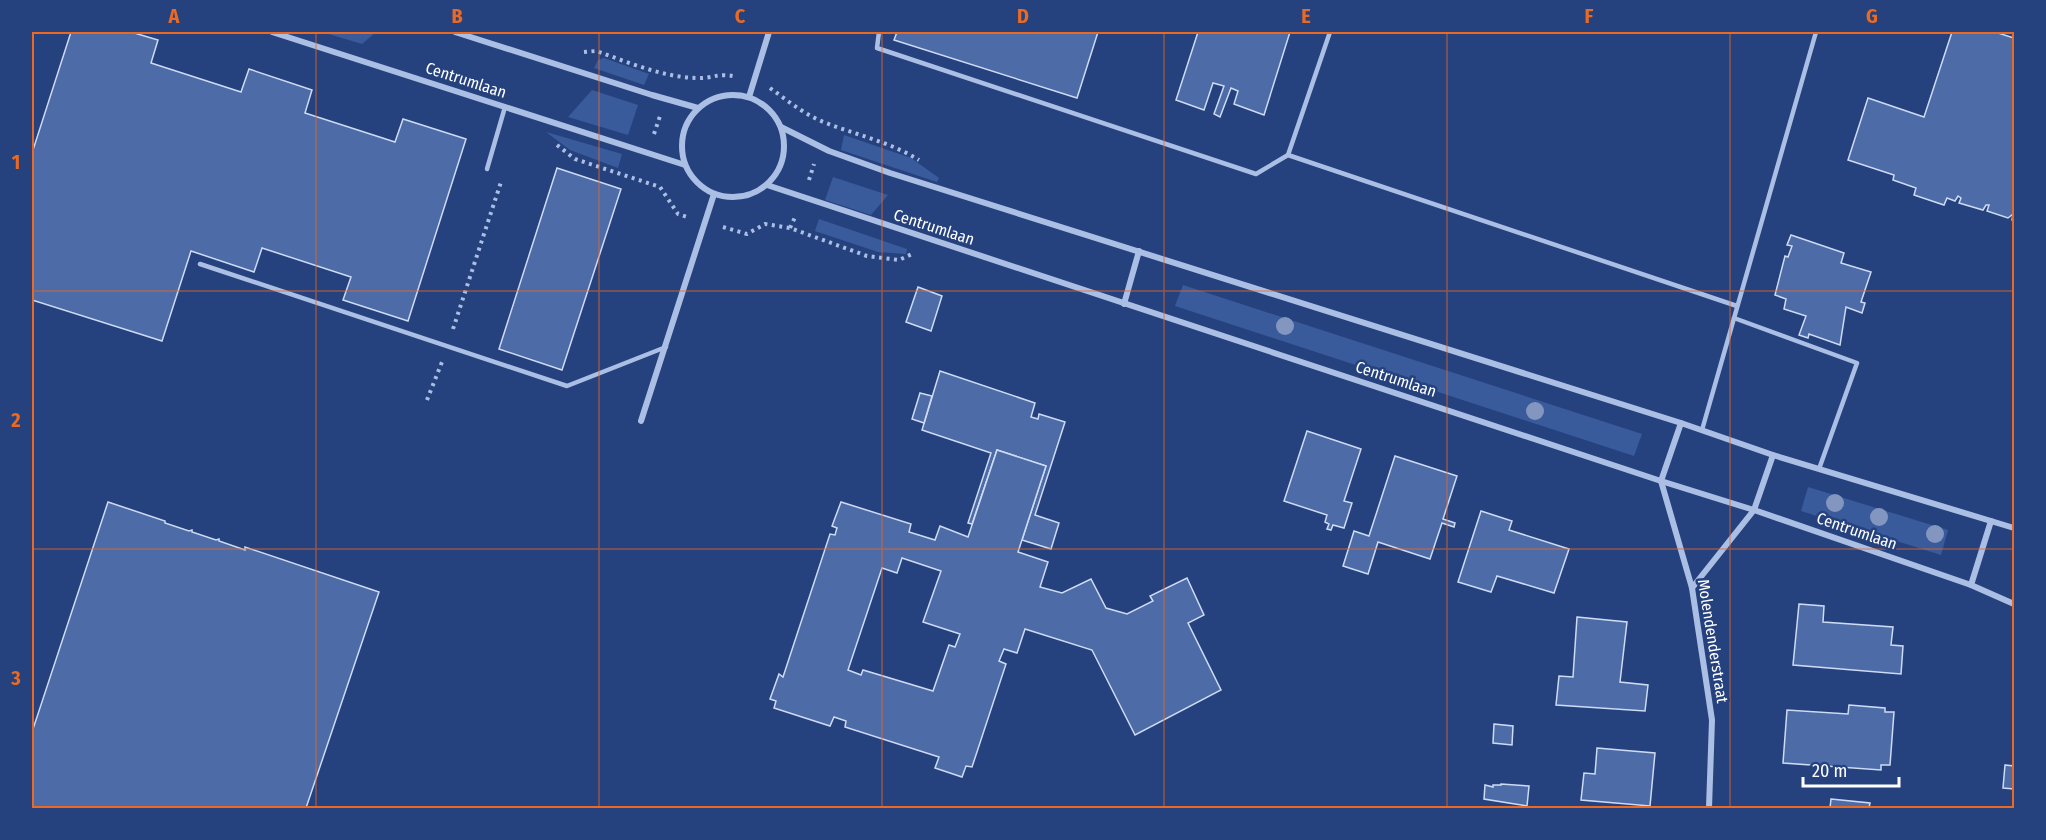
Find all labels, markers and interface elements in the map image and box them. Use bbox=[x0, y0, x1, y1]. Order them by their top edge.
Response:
text: A bbox=[168, 4, 181, 28]
text: B bbox=[451, 4, 463, 28]
text: C bbox=[735, 4, 746, 28]
text: D bbox=[1017, 4, 1029, 28]
text: E bbox=[1301, 4, 1311, 28]
text: F bbox=[1585, 4, 1594, 28]
text: G bbox=[1866, 4, 1878, 28]
street label: Centrumlaan bbox=[423, 58, 509, 102]
text: 1 bbox=[12, 150, 20, 174]
street label: Centrumlaan bbox=[891, 205, 977, 249]
street label: Centrumlaan bbox=[1353, 357, 1439, 401]
text: 2 bbox=[10, 408, 21, 432]
street label: Centrumlaan bbox=[1814, 508, 1900, 554]
street label: Molendenderstraat bbox=[1694, 578, 1732, 705]
text: 3 bbox=[10, 666, 21, 690]
scale bar bbox=[1803, 750, 1899, 788]
text: 20 m bbox=[1812, 760, 1847, 782]

